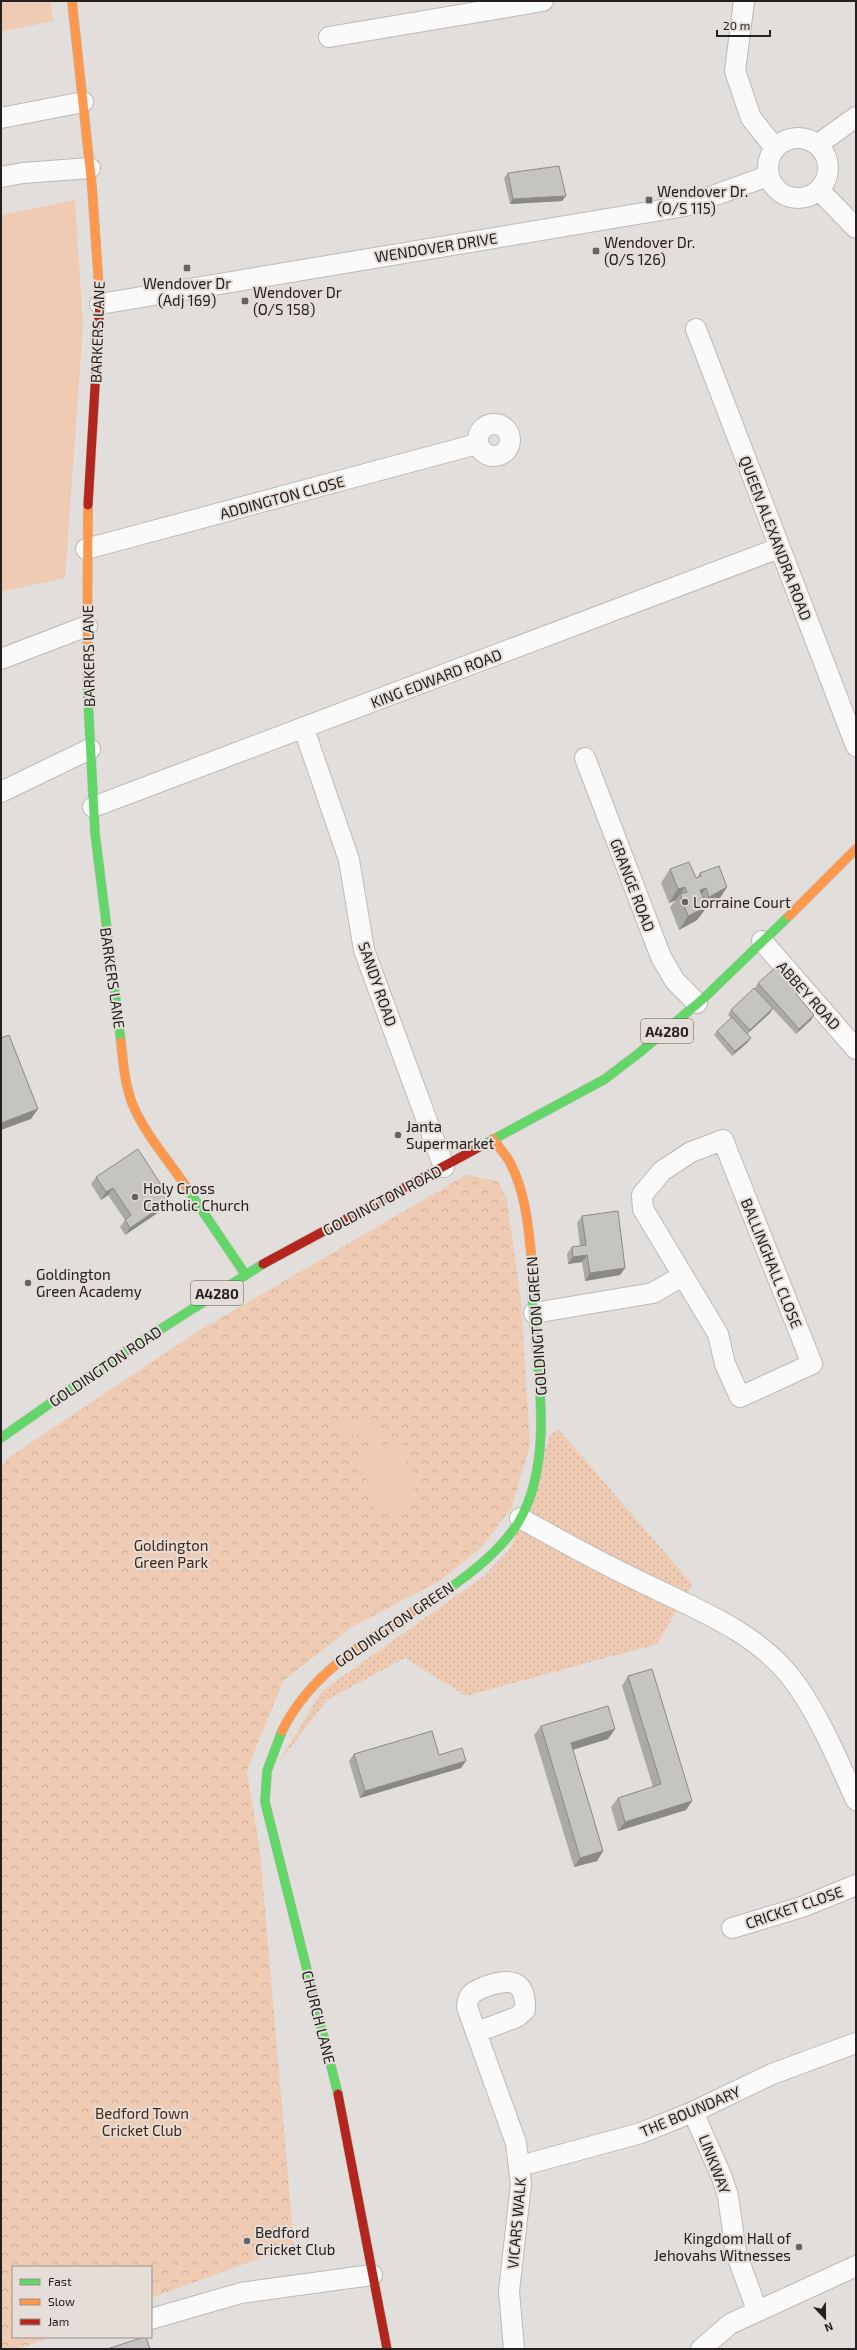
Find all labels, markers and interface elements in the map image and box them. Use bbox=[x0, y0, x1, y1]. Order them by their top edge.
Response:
scale bar bbox=[717, 12, 770, 38]
text: 20 m bbox=[723, 18, 750, 32]
place label: Wendover Dr. (O/S 115) bbox=[657, 182, 748, 217]
marker: Wendover Dr. (O/S 115) bbox=[644, 195, 654, 205]
street label: WENDOVER DRIVE bbox=[373, 228, 499, 266]
place label: Wendover Dr. (O/S 126) bbox=[604, 233, 695, 268]
marker: Wendover Dr. (O/S 126) bbox=[591, 246, 601, 256]
marker: Wendover Dr (Adj 169) bbox=[182, 263, 192, 273]
place label: Wendover Dr (Adj 169) bbox=[143, 274, 231, 310]
street label: BARKERS LANE bbox=[86, 281, 108, 383]
place label: Wendover Dr (O/S 158) bbox=[253, 283, 342, 318]
marker: Wendover Dr (O/S 158) bbox=[240, 296, 250, 306]
street label: QUEEN ALEXANDRA ROAD bbox=[735, 453, 816, 623]
street label: ADDINGTON CLOSE bbox=[218, 472, 346, 522]
street label: BARKERS LANE bbox=[78, 605, 98, 707]
street label: KING EDWARD ROAD bbox=[368, 645, 504, 711]
street label: GRANGE ROAD bbox=[607, 836, 659, 934]
place label: Lorraine Court bbox=[693, 893, 791, 911]
marker: Lorraine Court bbox=[680, 897, 690, 907]
street label: BARKERS LANE bbox=[97, 926, 129, 1030]
street label: SANDY ROAD bbox=[355, 939, 401, 1029]
street label: ABBEY ROAD bbox=[773, 957, 845, 1033]
road number: A4280 bbox=[641, 1019, 693, 1043]
place label: Janta Supermarket bbox=[406, 1117, 495, 1152]
marker: Janta Supermarket bbox=[393, 1130, 403, 1140]
street label: GOLDINGTON ROAD bbox=[320, 1161, 445, 1239]
place label: Holy Cross Catholic Church bbox=[143, 1179, 249, 1214]
marker: Holy Cross Catholic Church bbox=[130, 1192, 140, 1202]
street label: BALLINGHALL CLOSE bbox=[738, 1195, 806, 1331]
street label: GOLDINGTON GREEN bbox=[522, 1256, 550, 1396]
place label: Goldington Green Academy bbox=[36, 1265, 142, 1300]
marker: Goldington Green Academy bbox=[23, 1278, 33, 1288]
road number: A4280 bbox=[191, 1281, 243, 1305]
street label: GOLDINGTON ROAD bbox=[45, 1322, 165, 1410]
park label: Goldington Green Park bbox=[134, 1536, 208, 1571]
street label: GOLDINGTON GREEN bbox=[331, 1578, 457, 1670]
street label: CRICKET CLOSE bbox=[743, 1882, 845, 1932]
street label: CHURCH LANE bbox=[299, 1968, 339, 2066]
street label: THE BOUNDARY bbox=[637, 2082, 743, 2140]
park label: Bedford Town Cricket Club bbox=[95, 2104, 189, 2139]
street label: LINKWAY bbox=[695, 2132, 735, 2197]
street label: VICARS WALK bbox=[503, 2176, 529, 2269]
place label: Bedford Cricket Club bbox=[255, 2223, 335, 2258]
place label: Kingdom Hall of Jehovahs Witnesses bbox=[654, 2229, 791, 2264]
marker: Bedford Cricket Club bbox=[242, 2236, 252, 2246]
marker: Kingdom Hall of Jehovahs Witnesses bbox=[794, 2242, 804, 2252]
legend bbox=[12, 2266, 152, 2338]
text: Fast bbox=[48, 2274, 72, 2288]
text: Slow bbox=[48, 2294, 75, 2308]
north arrow bbox=[805, 2298, 845, 2338]
text: Jam bbox=[48, 2314, 69, 2328]
text: N bbox=[823, 2320, 835, 2335]

